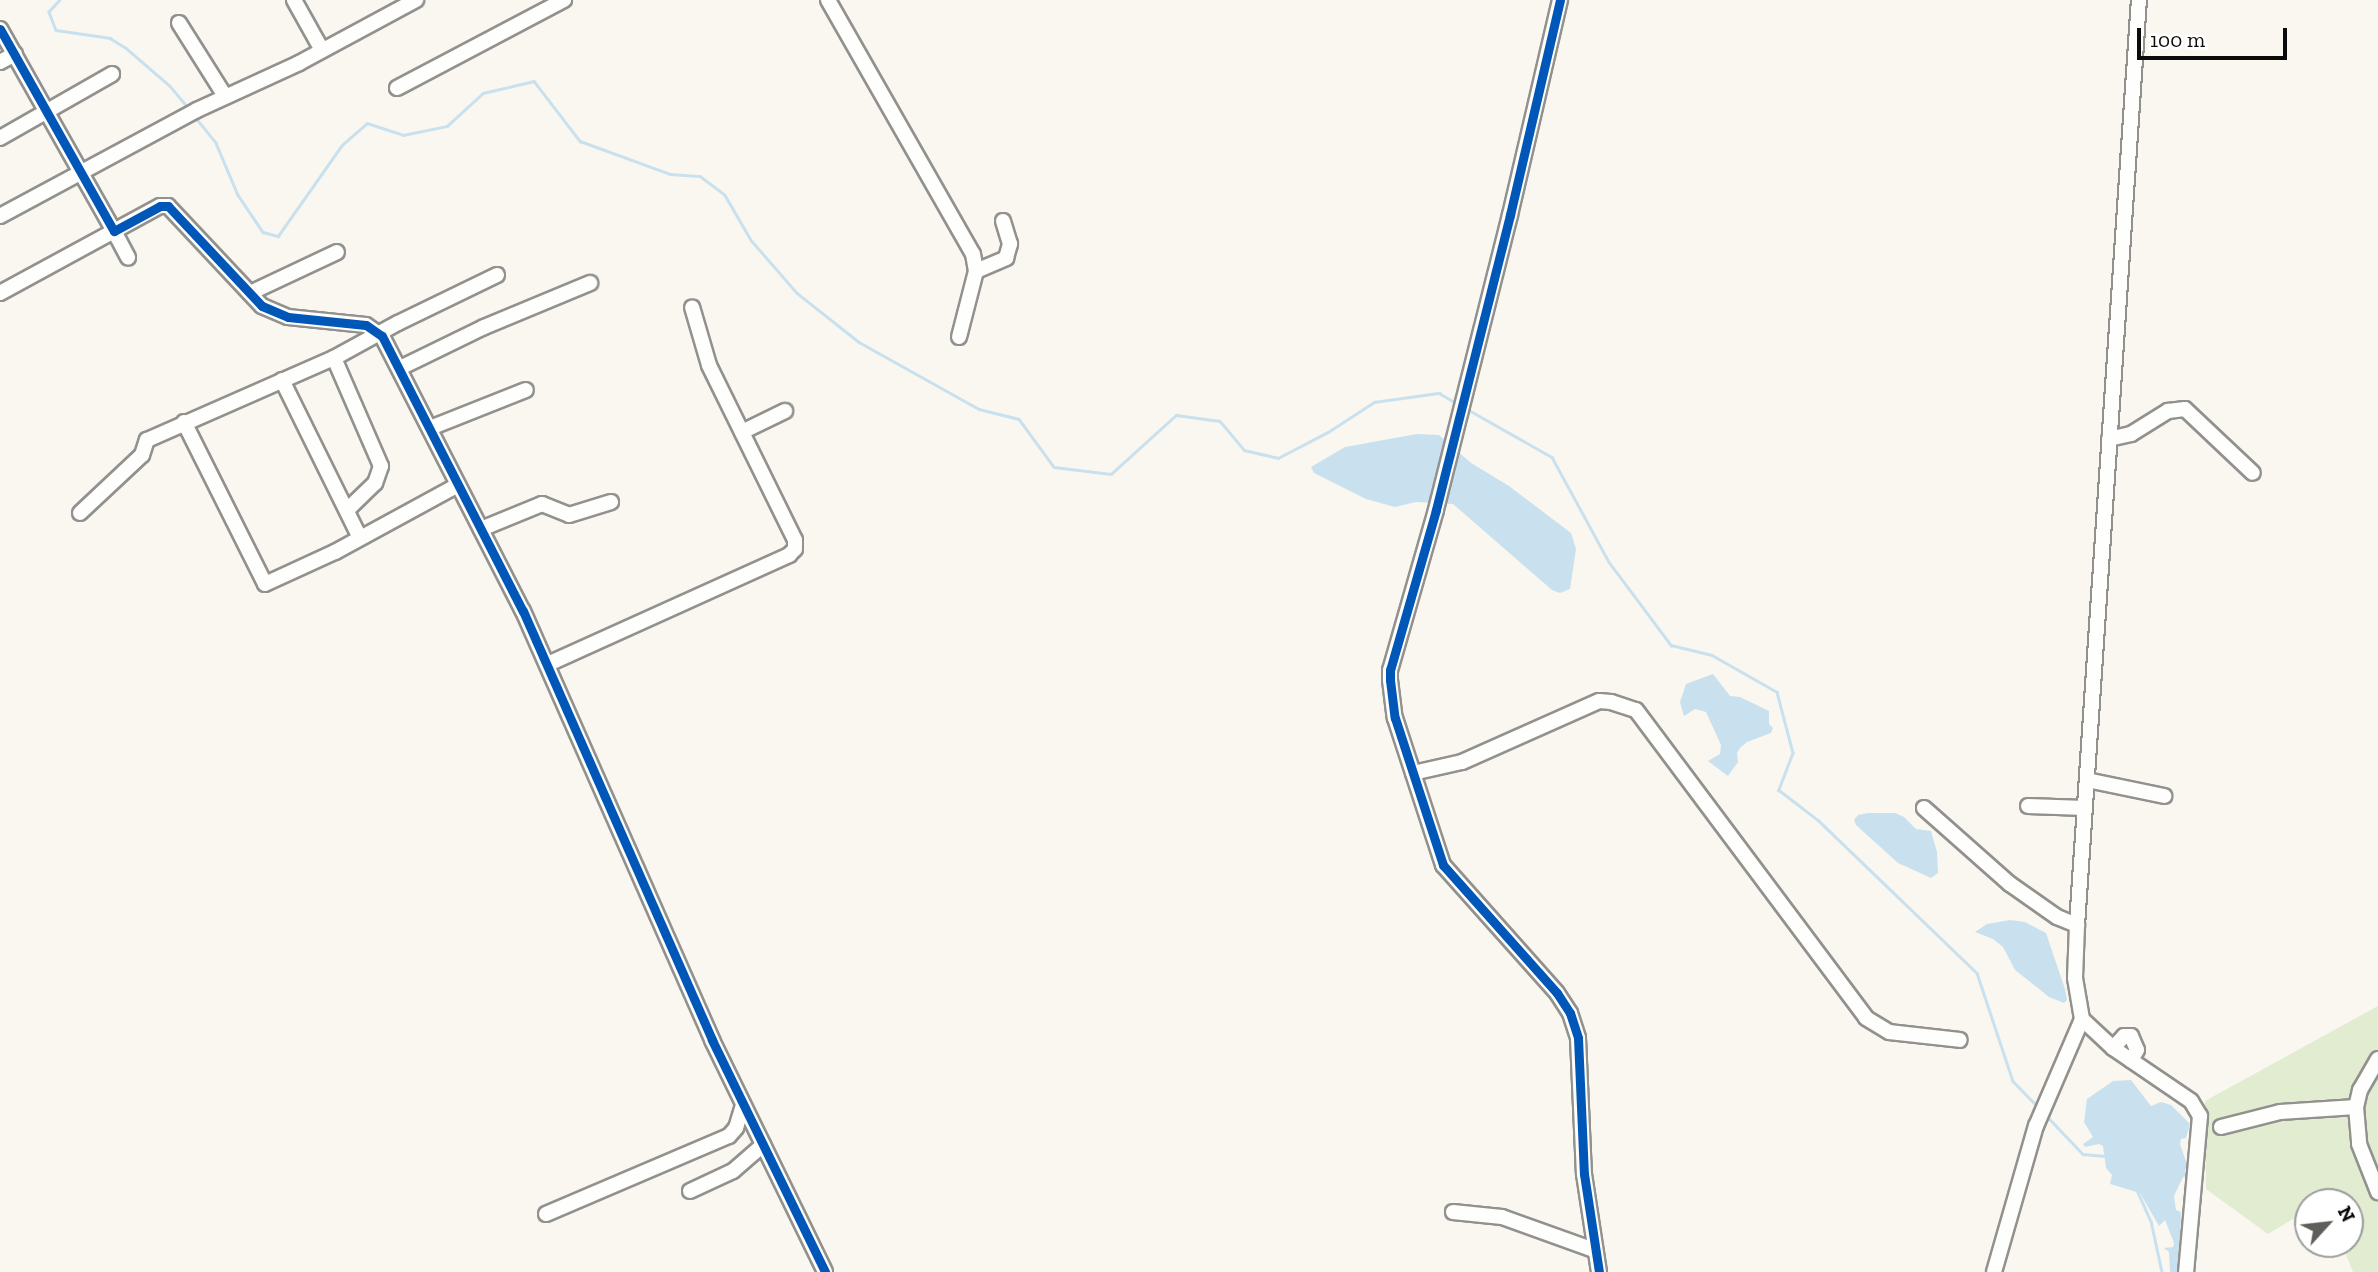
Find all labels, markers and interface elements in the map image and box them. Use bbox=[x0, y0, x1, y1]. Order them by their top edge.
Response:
scale bar bbox=[2140, 14, 2290, 58]
text: 100 m bbox=[2150, 27, 2205, 52]
north arrow bbox=[2294, 1188, 2364, 1258]
text: N bbox=[2333, 1202, 2360, 1226]

